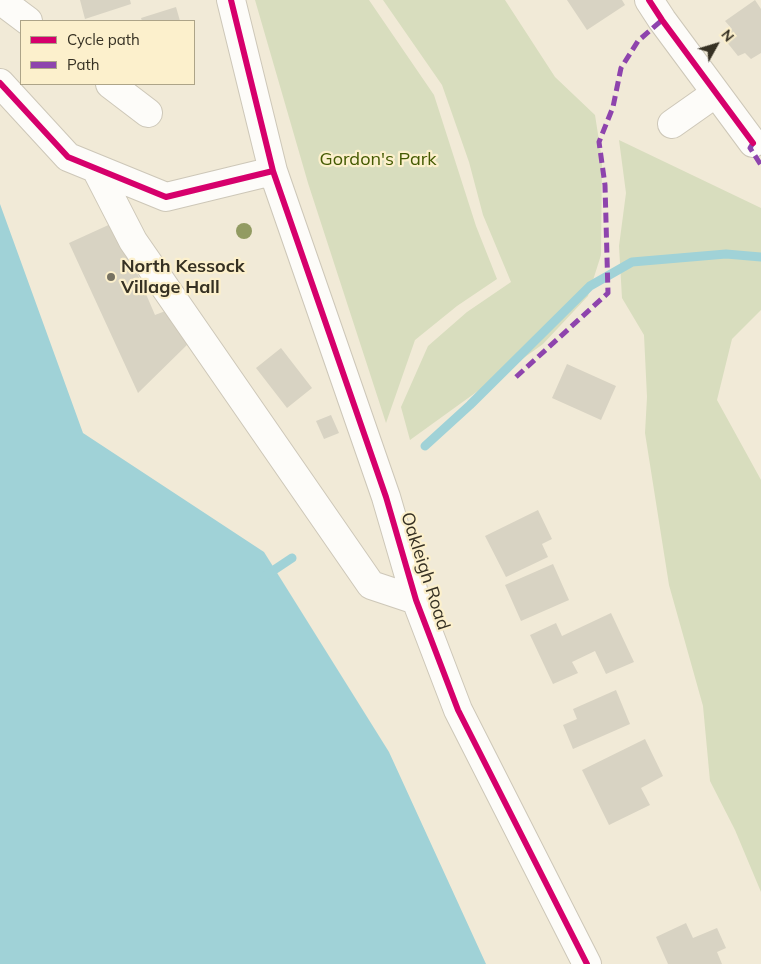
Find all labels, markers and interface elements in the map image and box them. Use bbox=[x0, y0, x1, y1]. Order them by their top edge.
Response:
legend bbox=[20, 20, 195, 85]
north arrow bbox=[691, 20, 741, 70]
text: N bbox=[717, 26, 738, 45]
text: Cycle path bbox=[67, 30, 140, 49]
text: Path bbox=[67, 55, 99, 74]
park label: Gordon's Park bbox=[320, 149, 436, 171]
place label: North Kessock Village Hall bbox=[121, 256, 245, 298]
marker: North Kessock Village Hall bbox=[105, 271, 117, 283]
street label: Oakleigh Road bbox=[396, 509, 454, 633]

